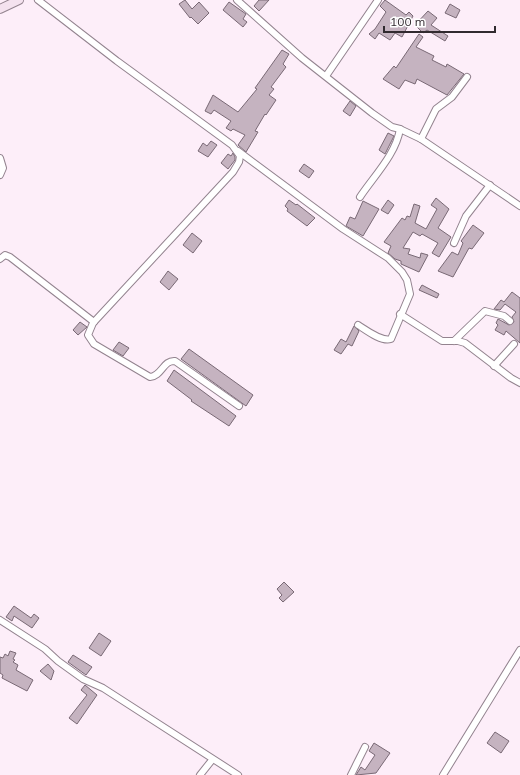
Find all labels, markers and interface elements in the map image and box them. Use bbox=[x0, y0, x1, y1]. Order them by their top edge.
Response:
scale bar bbox=[384, 8, 495, 34]
text: 100 m bbox=[390, 14, 425, 29]

